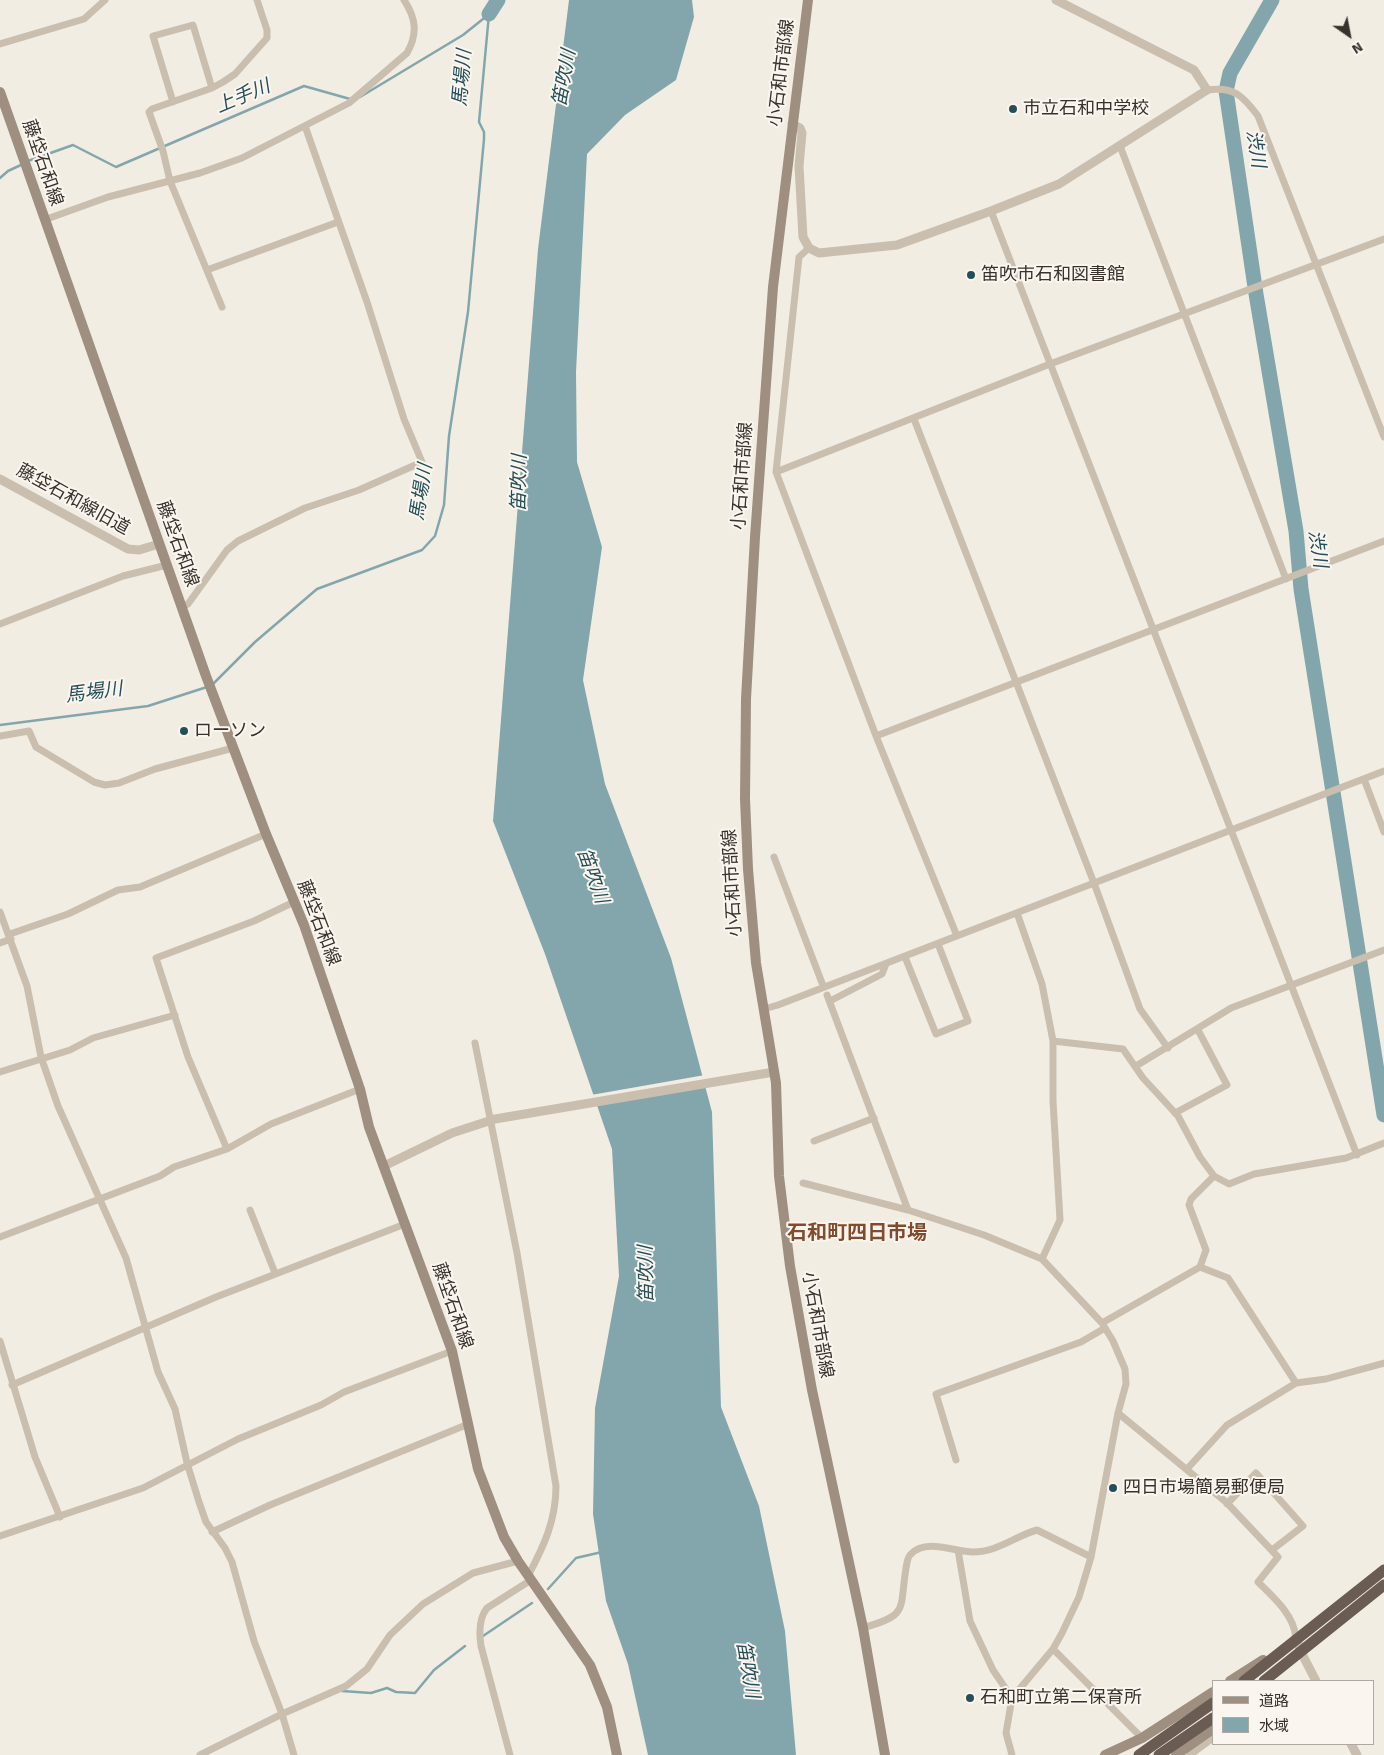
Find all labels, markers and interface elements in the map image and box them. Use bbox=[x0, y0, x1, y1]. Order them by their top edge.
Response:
north arrow bbox=[1324, 10, 1374, 60]
street label: 小石和市部線 bbox=[765, 18, 799, 128]
text: N bbox=[1349, 38, 1366, 58]
water label: 笛吹川 bbox=[549, 48, 581, 108]
water label: 馬場川 bbox=[449, 49, 477, 107]
water label: 上手川 bbox=[212, 75, 274, 119]
place label: 市立石和中学校 bbox=[1023, 98, 1149, 120]
marker: 市立石和中学校 bbox=[1007, 103, 1019, 115]
street label: 藤垈石和線 bbox=[17, 117, 67, 209]
water label: 渋川 bbox=[1241, 128, 1269, 170]
place label: 笛吹市石和図書館 bbox=[981, 264, 1125, 286]
marker: 笛吹市石和図書館 bbox=[965, 269, 977, 281]
street label: 小石和市部線 bbox=[728, 421, 758, 531]
water label: 笛吹川 bbox=[508, 454, 532, 512]
street label: 藤垈石和線旧道 bbox=[13, 460, 133, 540]
water label: 馬場川 bbox=[406, 462, 438, 522]
street label: 藤垈石和線 bbox=[151, 498, 203, 590]
water label: 渋川 bbox=[1303, 528, 1331, 570]
water label: 馬場川 bbox=[64, 678, 124, 708]
place label: ローソン bbox=[194, 720, 266, 742]
marker: ローソン bbox=[178, 725, 190, 737]
street label: 小石和市部線 bbox=[719, 829, 747, 937]
water label: 笛吹川 bbox=[572, 845, 612, 907]
street label: 藤垈石和線 bbox=[292, 877, 344, 969]
district label: 石和町四日市場 bbox=[787, 1222, 927, 1246]
water label: 笛吹川 bbox=[635, 1245, 659, 1303]
street label: 藤垈石和線 bbox=[427, 1260, 477, 1352]
street label: 小石和市部線 bbox=[797, 1270, 837, 1380]
place label: 四日市場簡易郵便局 bbox=[1123, 1477, 1285, 1499]
marker: 四日市場簡易郵便局 bbox=[1107, 1482, 1119, 1494]
water label: 笛吹川 bbox=[731, 1640, 763, 1700]
legend bbox=[1212, 1680, 1374, 1745]
place label: 石和町立第二保育所 bbox=[980, 1687, 1142, 1709]
marker: 石和町立第二保育所 bbox=[964, 1692, 976, 1704]
text: 道路 bbox=[1259, 1692, 1289, 1710]
text: 水域 bbox=[1259, 1717, 1289, 1735]

